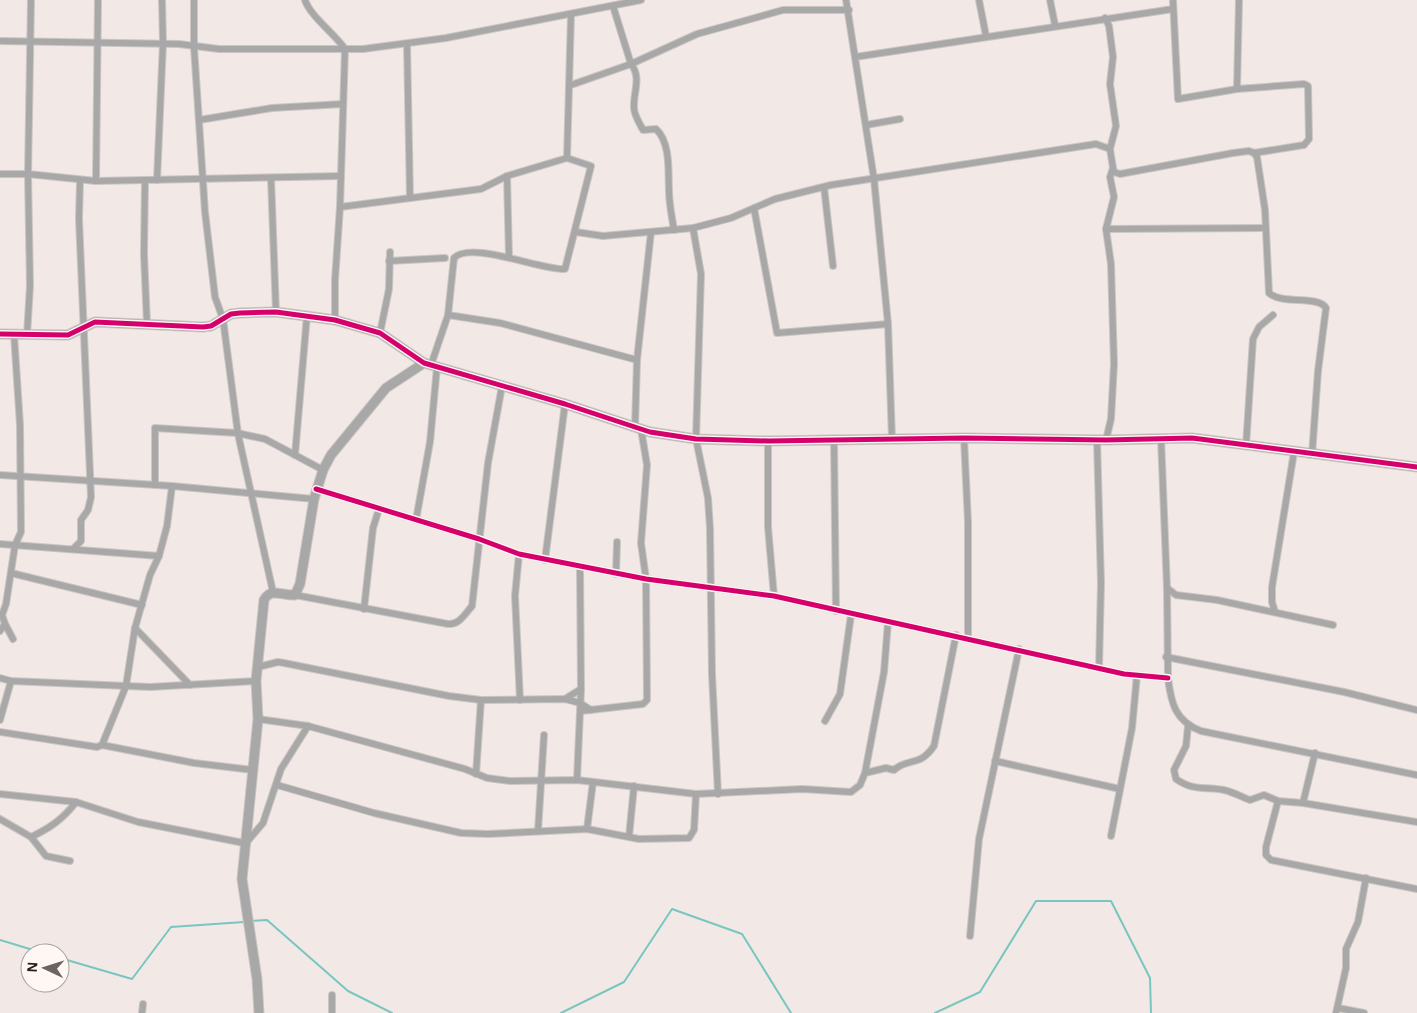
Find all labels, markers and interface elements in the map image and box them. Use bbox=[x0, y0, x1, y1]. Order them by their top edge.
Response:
north arrow bbox=[20, 943, 70, 993]
text: N bbox=[24, 961, 40, 973]

